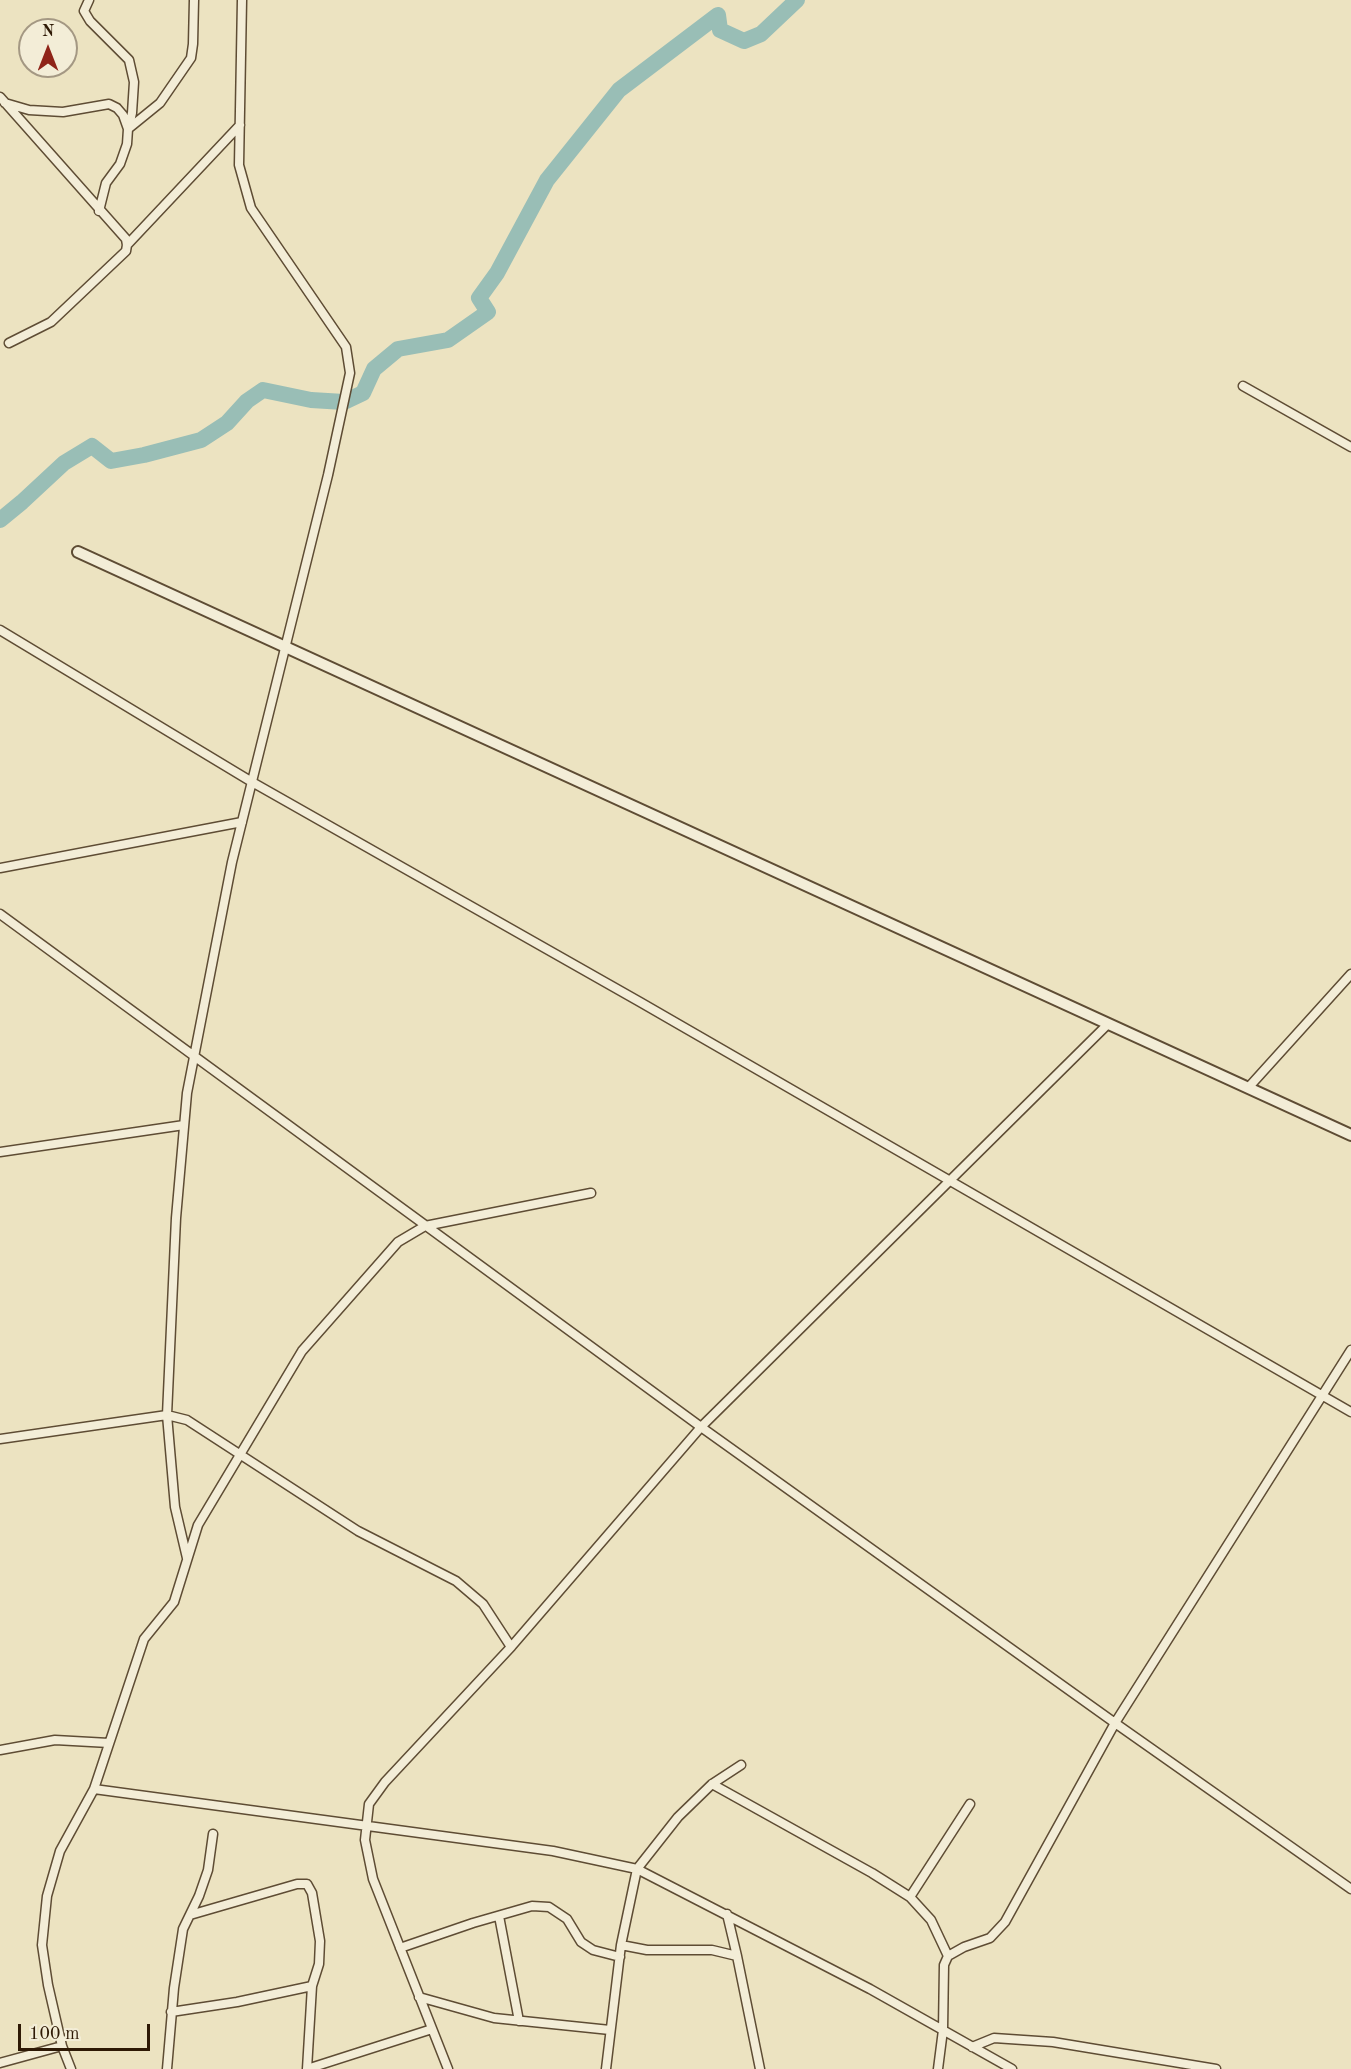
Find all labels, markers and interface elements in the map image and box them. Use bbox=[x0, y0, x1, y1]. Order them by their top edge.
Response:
north arrow bbox=[18, 18, 78, 78]
text: N bbox=[42, 24, 54, 40]
scale bar bbox=[21, 2012, 153, 2050]
text: 100 m bbox=[29, 2025, 80, 2043]

